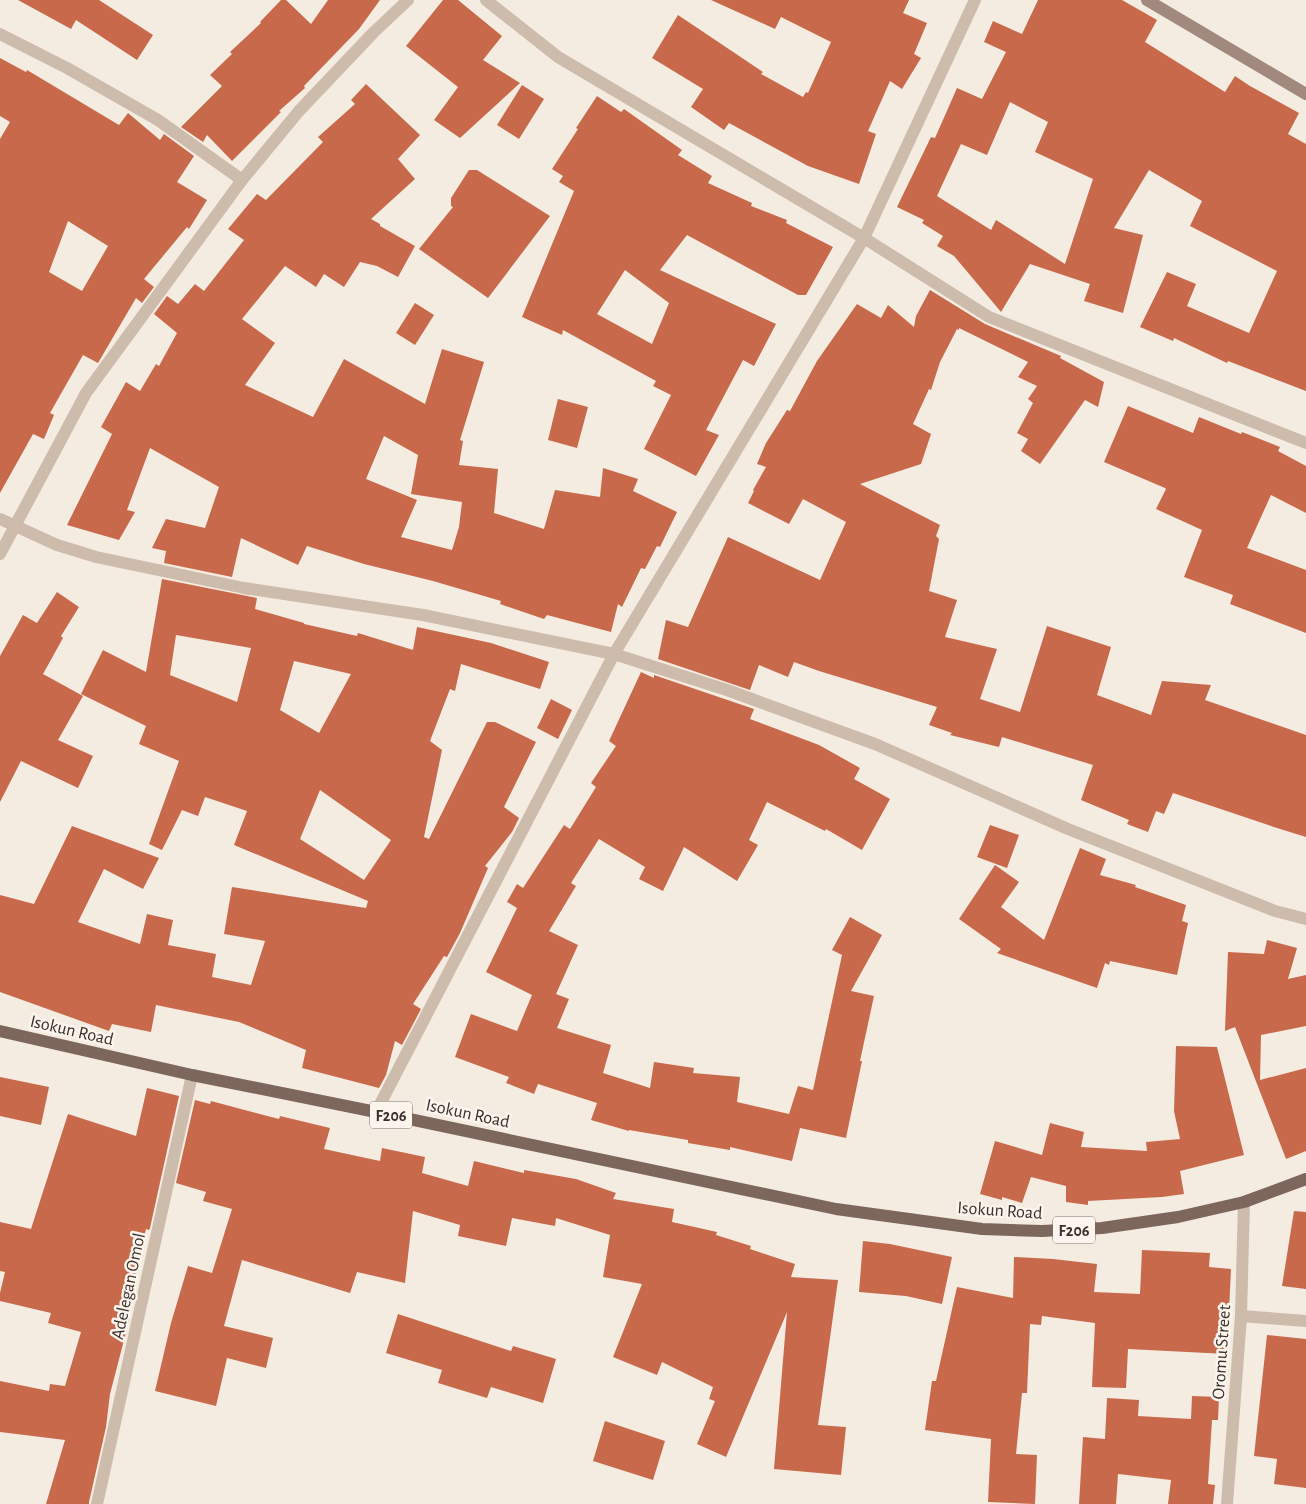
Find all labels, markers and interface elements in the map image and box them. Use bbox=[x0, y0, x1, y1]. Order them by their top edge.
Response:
street label: Isokun Road bbox=[28, 1013, 115, 1049]
street label: Isokun Road bbox=[424, 1096, 511, 1132]
road number: F206 bbox=[370, 1102, 412, 1128]
street label: Isokun Road bbox=[957, 1199, 1043, 1223]
road number: F206 bbox=[1053, 1216, 1095, 1244]
street label: Adelegan Omol bbox=[109, 1231, 149, 1341]
street label: Oromu Street bbox=[1210, 1304, 1234, 1400]

